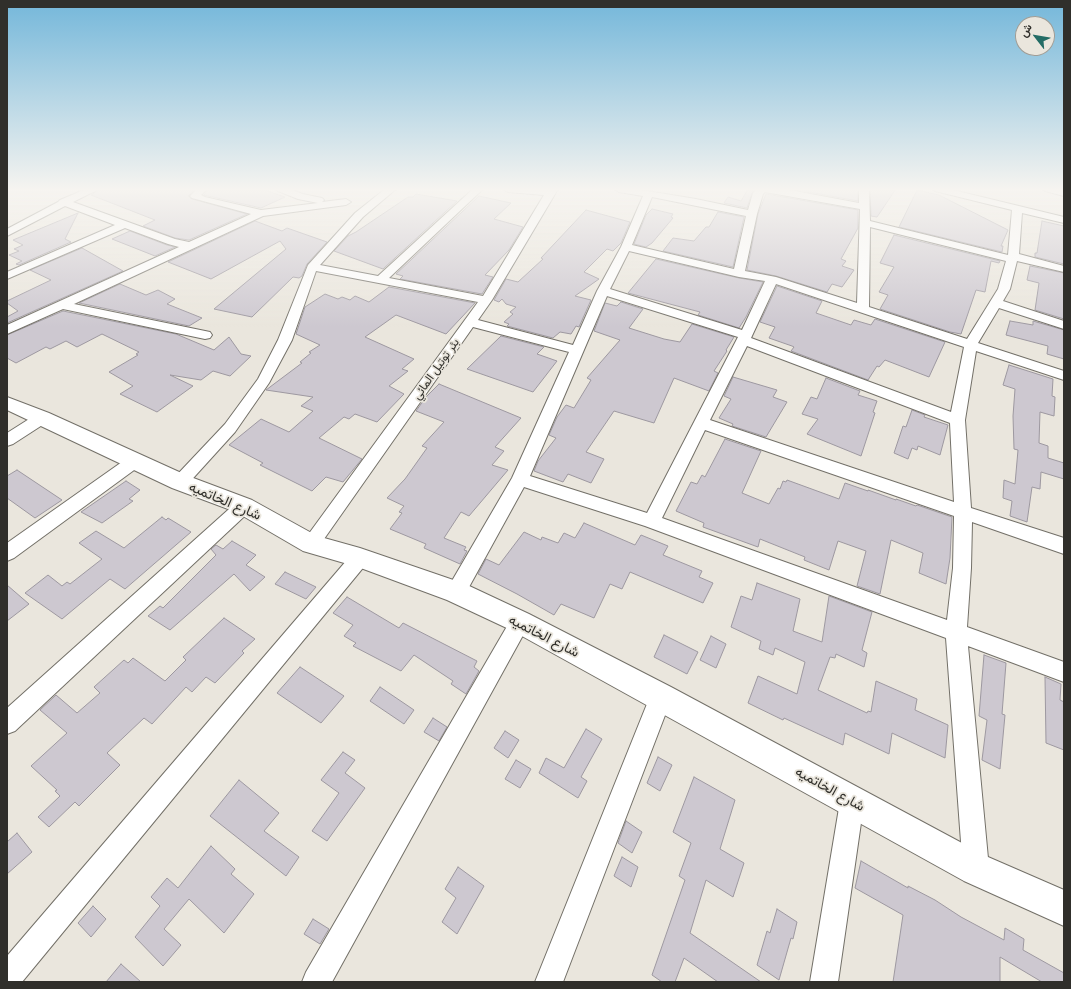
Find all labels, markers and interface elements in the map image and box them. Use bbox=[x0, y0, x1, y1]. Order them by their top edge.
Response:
north arrow bbox=[1015, 16, 1055, 56]
text: ش bbox=[1017, 22, 1034, 39]
street label: بئر توتيل المائي bbox=[410, 336, 462, 402]
street label: شارع الخاتميه bbox=[186, 478, 264, 524]
street label: شارع الخاتميه bbox=[506, 611, 582, 661]
street label: شارع الخاتميه bbox=[792, 763, 868, 815]

